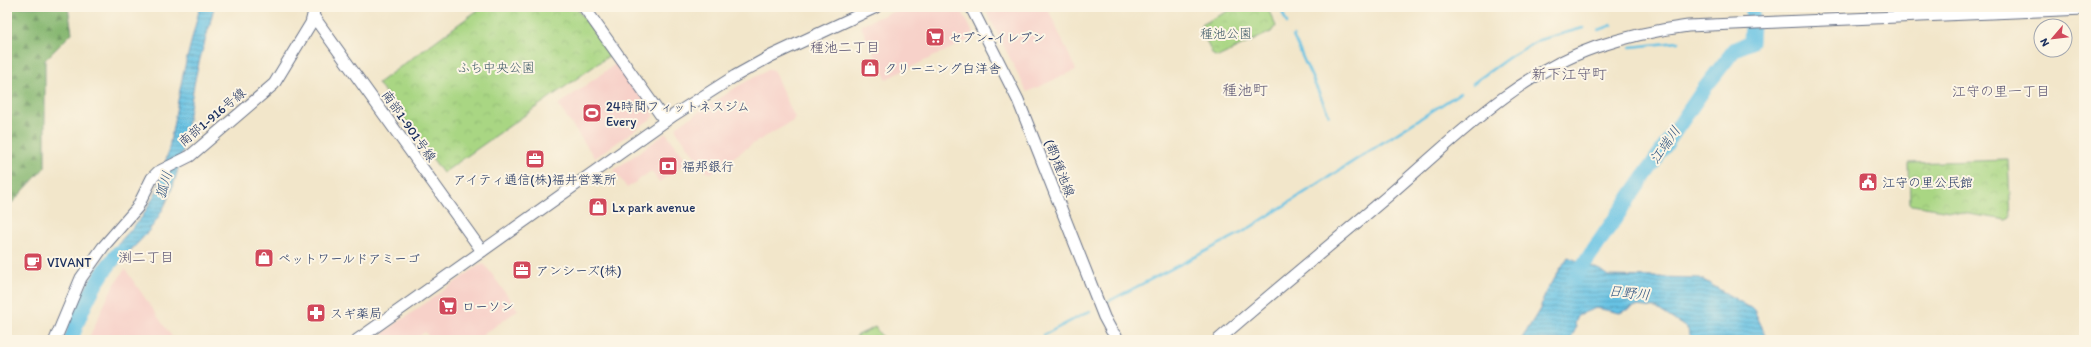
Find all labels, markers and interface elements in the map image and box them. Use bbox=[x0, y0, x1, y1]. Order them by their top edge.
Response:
north arrow bbox=[2033, 18, 2073, 58]
supermarket icon: セブン-イレブン bbox=[924, 26, 946, 48]
park label: 種池公園 bbox=[1200, 26, 1252, 41]
place label: セブン-イレブン bbox=[949, 30, 1045, 45]
text: N bbox=[2037, 36, 2052, 49]
district label: 種池二丁目 bbox=[810, 39, 880, 56]
shop icon: クリーニング白洋舎 bbox=[859, 57, 881, 79]
park label: ふち中央公園 bbox=[457, 60, 535, 75]
place label: クリーニング白洋舎 bbox=[884, 61, 1001, 76]
district label: 新下江守町 bbox=[1531, 65, 1607, 83]
district label: 種池町 bbox=[1222, 81, 1268, 99]
district label: 江守の里一丁目 bbox=[1952, 83, 2050, 100]
street label: 南部1-916号線 bbox=[175, 84, 249, 149]
street label: 南部1-901号線 bbox=[379, 87, 440, 166]
place label: 24時間フィットネスジム Every bbox=[606, 99, 750, 129]
sports icon: 24時間フィットネスジム Every bbox=[581, 102, 603, 124]
water label: 江端川 bbox=[1646, 123, 1684, 167]
street label: (都)種池線 bbox=[1042, 137, 1078, 200]
office icon: アイティ通信(株)福井営業所 bbox=[524, 148, 546, 170]
bank icon: 福邦銀行 bbox=[657, 155, 679, 177]
place label: 福邦銀行 bbox=[682, 159, 734, 174]
water label: 狐川 bbox=[152, 169, 176, 201]
public building icon: 江守の里公民館 bbox=[1857, 171, 1879, 193]
place label: アイティ通信(株)福井営業所 bbox=[453, 172, 617, 187]
place label: 江守の里公民館 bbox=[1882, 175, 1973, 190]
shop icon: Lx park avenue bbox=[587, 196, 609, 218]
place label: Lx park avenue bbox=[612, 200, 695, 215]
shop icon: ペットワールドアミーゴ bbox=[253, 247, 275, 269]
district label: 渕二丁目 bbox=[118, 249, 174, 266]
cafe icon: VIVANT bbox=[22, 251, 44, 273]
place label: ペットワールドアミーゴ bbox=[278, 251, 420, 266]
place label: VIVANT bbox=[47, 255, 92, 270]
office icon: アンシーズ(株) bbox=[511, 259, 533, 281]
place label: アンシーズ(株) bbox=[536, 263, 621, 278]
water label: 日野川 bbox=[1607, 282, 1651, 304]
supermarket icon: ローソン bbox=[437, 295, 459, 317]
place label: ローソン bbox=[462, 299, 514, 314]
pharmacy icon: スギ薬局 bbox=[305, 302, 327, 324]
place label: スギ薬局 bbox=[330, 306, 382, 321]

